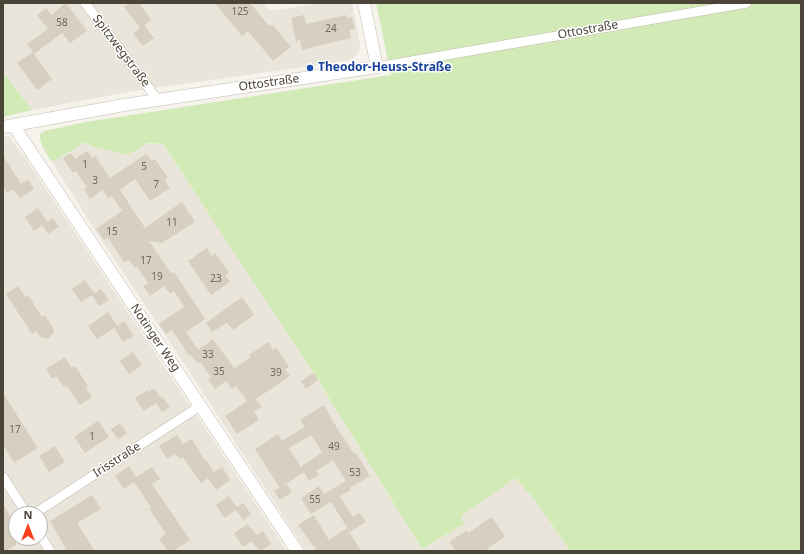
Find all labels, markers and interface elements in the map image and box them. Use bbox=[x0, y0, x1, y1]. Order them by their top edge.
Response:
house number: 125 bbox=[231, 6, 249, 18]
street label: Spitzwegstraße bbox=[89, 12, 153, 90]
house number: 58 bbox=[56, 17, 68, 29]
street label: Ottostraße bbox=[557, 18, 619, 42]
house number: 24 bbox=[325, 23, 337, 35]
place label: Theodor-Heuss-Straße bbox=[318, 61, 451, 75]
marker: Theodor-Heuss-Straße bbox=[305, 63, 315, 73]
street label: Ottostraße bbox=[238, 72, 300, 94]
house number: 1 bbox=[82, 159, 88, 171]
house number: 5 bbox=[141, 161, 147, 173]
house number: 3 bbox=[92, 175, 98, 187]
house number: 7 bbox=[153, 179, 159, 191]
house number: 11 bbox=[166, 217, 178, 229]
house number: 15 bbox=[106, 226, 118, 238]
house number: 17 bbox=[140, 255, 152, 267]
house number: 19 bbox=[151, 271, 163, 283]
house number: 23 bbox=[210, 273, 222, 285]
street label: Notinger Weg bbox=[127, 301, 183, 375]
house number: 33 bbox=[202, 349, 214, 361]
house number: 35 bbox=[213, 366, 225, 378]
house number: 39 bbox=[270, 367, 282, 379]
house number: 17 bbox=[9, 424, 21, 436]
house number: 1 bbox=[89, 431, 95, 443]
street label: Irisstraße bbox=[91, 439, 143, 481]
house number: 49 bbox=[328, 441, 340, 453]
house number: 53 bbox=[349, 467, 361, 479]
house number: 55 bbox=[309, 494, 321, 506]
north arrow bbox=[8, 506, 48, 546]
text: N bbox=[24, 507, 32, 522]

